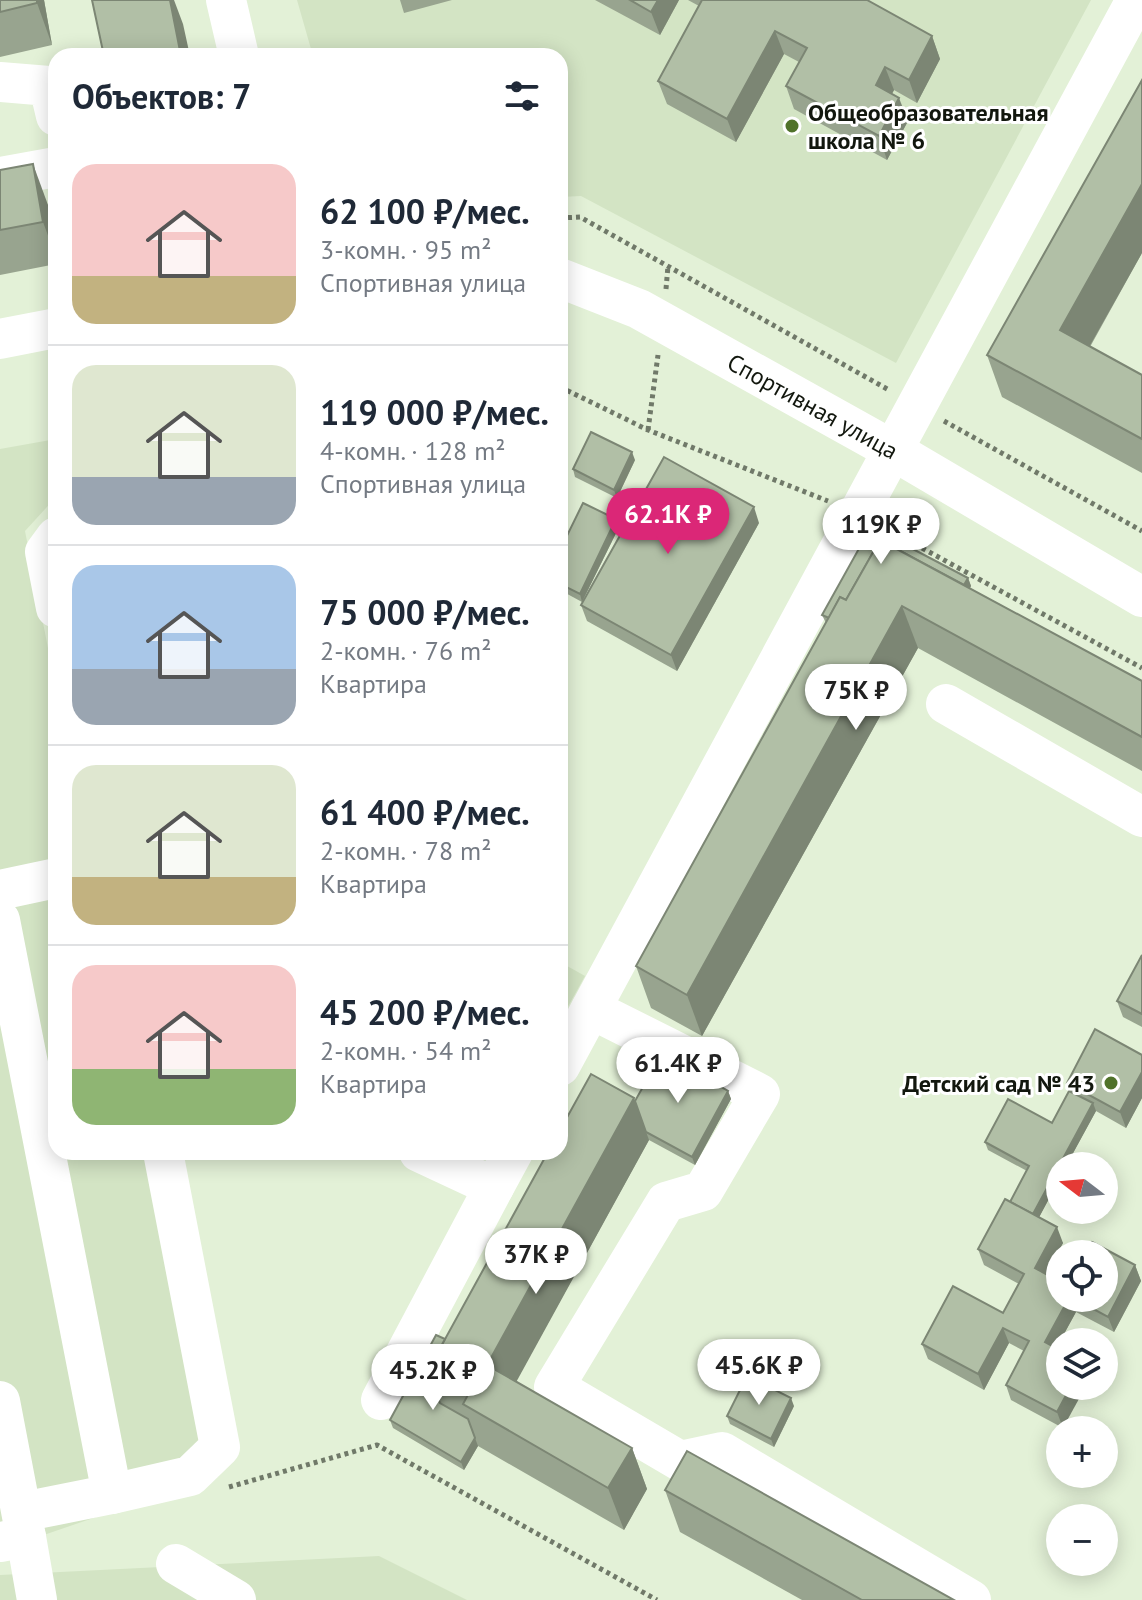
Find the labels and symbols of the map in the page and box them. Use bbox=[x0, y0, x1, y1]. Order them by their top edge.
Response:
place label: Общеобразовательная школа № 6 bbox=[808, 97, 1049, 156]
marker: Общеобразовательная школа № 6 bbox=[783, 117, 801, 135]
street label: Спортивная улица bbox=[722, 346, 904, 466]
pin: 62.1K ₽ bbox=[594, 488, 742, 556]
pin: 119K ₽ bbox=[816, 498, 946, 566]
pin: 75K ₽ bbox=[800, 664, 912, 732]
pin: 61.4K ₽ bbox=[604, 1037, 752, 1105]
place label: Детский сад № 43 bbox=[902, 1068, 1095, 1099]
marker: Детский сад № 43 bbox=[1102, 1074, 1120, 1092]
north arrow bbox=[1046, 1152, 1118, 1224]
pin: 37K ₽ bbox=[480, 1228, 592, 1296]
pin: 45.6K ₽ bbox=[685, 1339, 833, 1407]
pin: 45.2K ₽ bbox=[359, 1344, 507, 1412]

